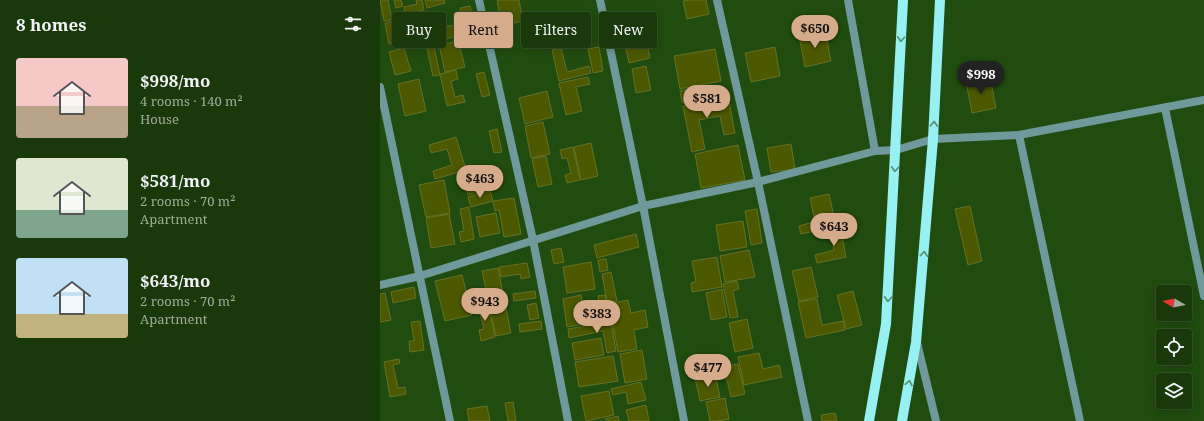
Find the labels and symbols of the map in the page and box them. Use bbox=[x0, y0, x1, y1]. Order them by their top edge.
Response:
pin: $650 bbox=[791, 15, 839, 49]
one-way arrow bbox=[897, 36, 906, 42]
pin: $998 bbox=[957, 61, 1005, 95]
pin: $581 bbox=[683, 85, 731, 119]
one-way arrow bbox=[930, 121, 938, 127]
pin: $463 bbox=[456, 165, 504, 199]
one-way arrow bbox=[890, 166, 899, 172]
pin: $643 bbox=[810, 213, 858, 247]
one-way arrow bbox=[919, 251, 928, 257]
north arrow bbox=[1156, 285, 1192, 321]
pin: $943 bbox=[461, 288, 509, 322]
one-way arrow bbox=[883, 296, 892, 302]
pin: $383 bbox=[573, 300, 621, 334]
pin: $477 bbox=[684, 354, 732, 388]
one-way arrow bbox=[904, 380, 913, 386]

